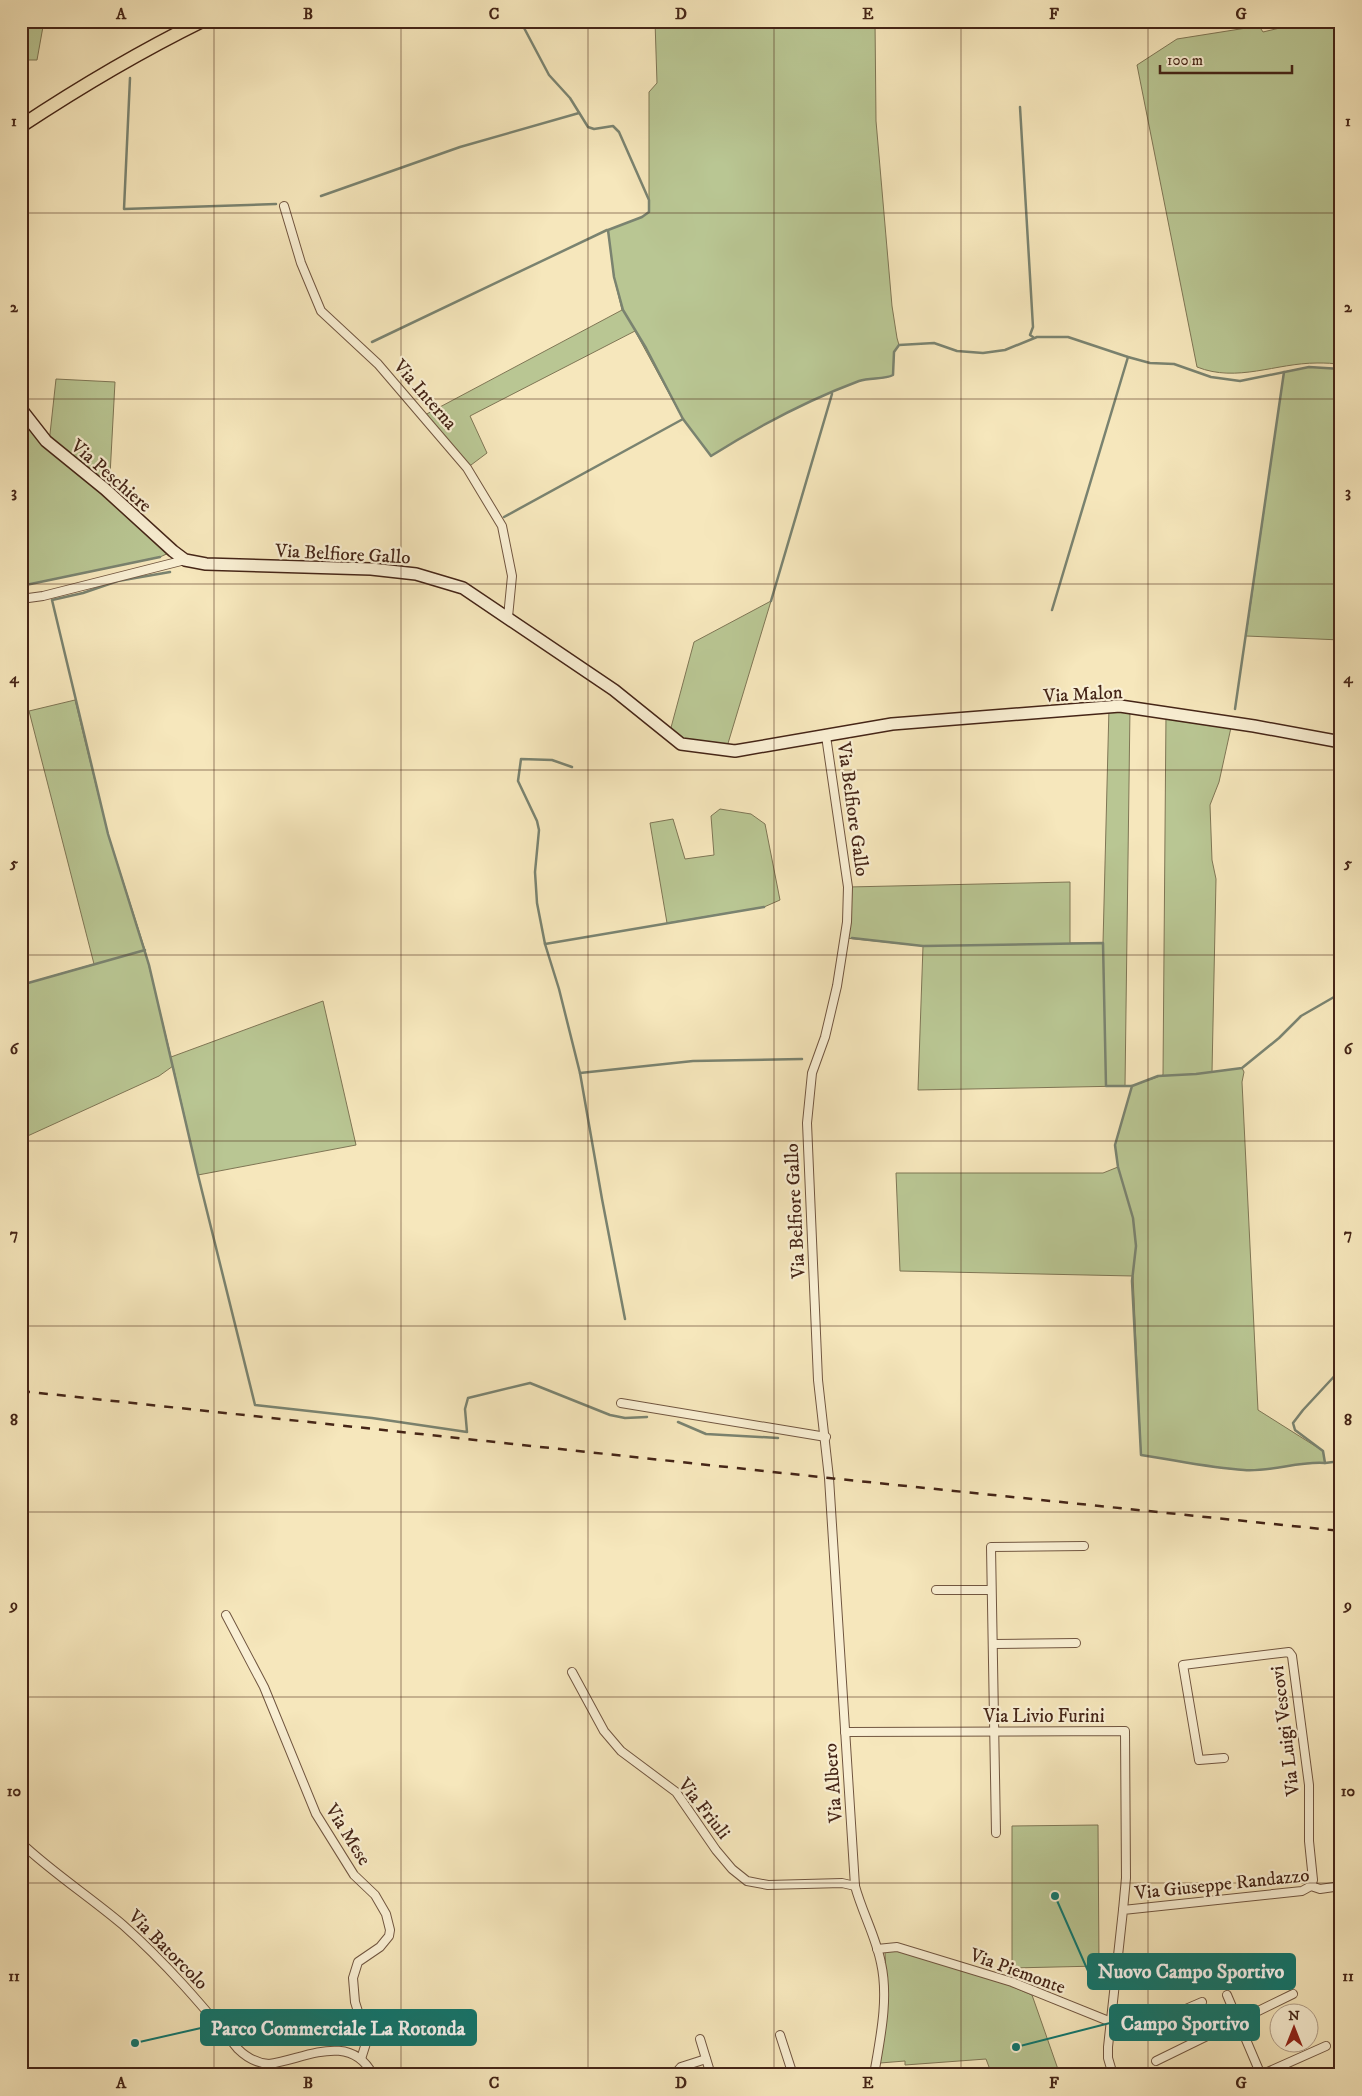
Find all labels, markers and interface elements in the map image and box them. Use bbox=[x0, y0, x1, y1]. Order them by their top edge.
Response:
text: A bbox=[115, 4, 127, 24]
text: B bbox=[303, 4, 313, 24]
text: C bbox=[489, 4, 499, 24]
text: D bbox=[675, 4, 687, 24]
text: E bbox=[862, 4, 874, 24]
text: F bbox=[1049, 4, 1059, 24]
text: G bbox=[1235, 4, 1247, 24]
scale bar bbox=[1160, 42, 1292, 74]
text: 100 m bbox=[1167, 51, 1203, 70]
text: 1 bbox=[11, 111, 17, 131]
text: 1 bbox=[1345, 111, 1351, 131]
text: 2 bbox=[10, 297, 19, 317]
text: 2 bbox=[1344, 297, 1353, 317]
street label: Via Interna bbox=[387, 354, 462, 435]
street label: Via Peschiere bbox=[65, 434, 156, 518]
text: 3 bbox=[11, 482, 17, 502]
text: 3 bbox=[1345, 482, 1351, 502]
street label: Via Belfiore Gallo bbox=[274, 539, 411, 570]
text: 4 bbox=[8, 668, 19, 688]
text: 4 bbox=[1342, 668, 1353, 688]
street label: Via Malon bbox=[1042, 681, 1123, 708]
street label: Via Belfiore Gallo bbox=[832, 740, 873, 878]
text: 5 bbox=[9, 853, 18, 873]
text: 5 bbox=[1343, 853, 1352, 873]
text: 6 bbox=[10, 1039, 20, 1059]
text: 6 bbox=[1344, 1039, 1354, 1059]
street label: Via Belfiore Gallo bbox=[780, 1143, 811, 1280]
text: 7 bbox=[10, 1224, 18, 1244]
text: 7 bbox=[1344, 1224, 1352, 1244]
text: 8 bbox=[10, 1410, 18, 1430]
text: 8 bbox=[1344, 1410, 1352, 1430]
text: 9 bbox=[9, 1595, 18, 1615]
text: 9 bbox=[1343, 1595, 1352, 1615]
street label: Via Luigi Vescovi bbox=[1266, 1664, 1305, 1798]
street label: Via Livio Furini bbox=[982, 1705, 1105, 1728]
street label: Via Albero bbox=[819, 1742, 848, 1825]
street label: Via Friuli bbox=[672, 1773, 735, 1844]
text: 10 bbox=[7, 1781, 22, 1801]
text: 10 bbox=[1341, 1781, 1356, 1801]
street label: Via Mese bbox=[319, 1799, 376, 1870]
street label: Via Giuseppe Randazzo bbox=[1133, 1864, 1311, 1905]
street label: Via Batorcolo bbox=[122, 1905, 213, 1995]
street label: Via Piemonte bbox=[966, 1943, 1069, 1999]
callout: Nuovo Campo Sportivo bbox=[1088, 1954, 1295, 1989]
text: Nuovo Campo Sportivo bbox=[1098, 1960, 1285, 1985]
text: 11 bbox=[8, 1966, 20, 1986]
text: 11 bbox=[1342, 1966, 1354, 1986]
north arrow bbox=[1270, 2004, 1320, 2054]
callout: Campo Sportivo bbox=[1110, 2005, 1259, 2040]
text: N bbox=[1288, 2007, 1300, 2025]
callout: Parco Commerciale La Rotonda bbox=[201, 2010, 476, 2045]
text: Campo Sportivo bbox=[1121, 2012, 1250, 2037]
text: Parco Commerciale La Rotonda bbox=[211, 2017, 466, 2042]
text: A bbox=[115, 2073, 127, 2093]
text: B bbox=[303, 2073, 313, 2093]
text: C bbox=[489, 2073, 499, 2093]
text: D bbox=[675, 2073, 687, 2093]
text: E bbox=[862, 2073, 874, 2093]
text: F bbox=[1049, 2073, 1059, 2093]
text: G bbox=[1235, 2073, 1247, 2093]

